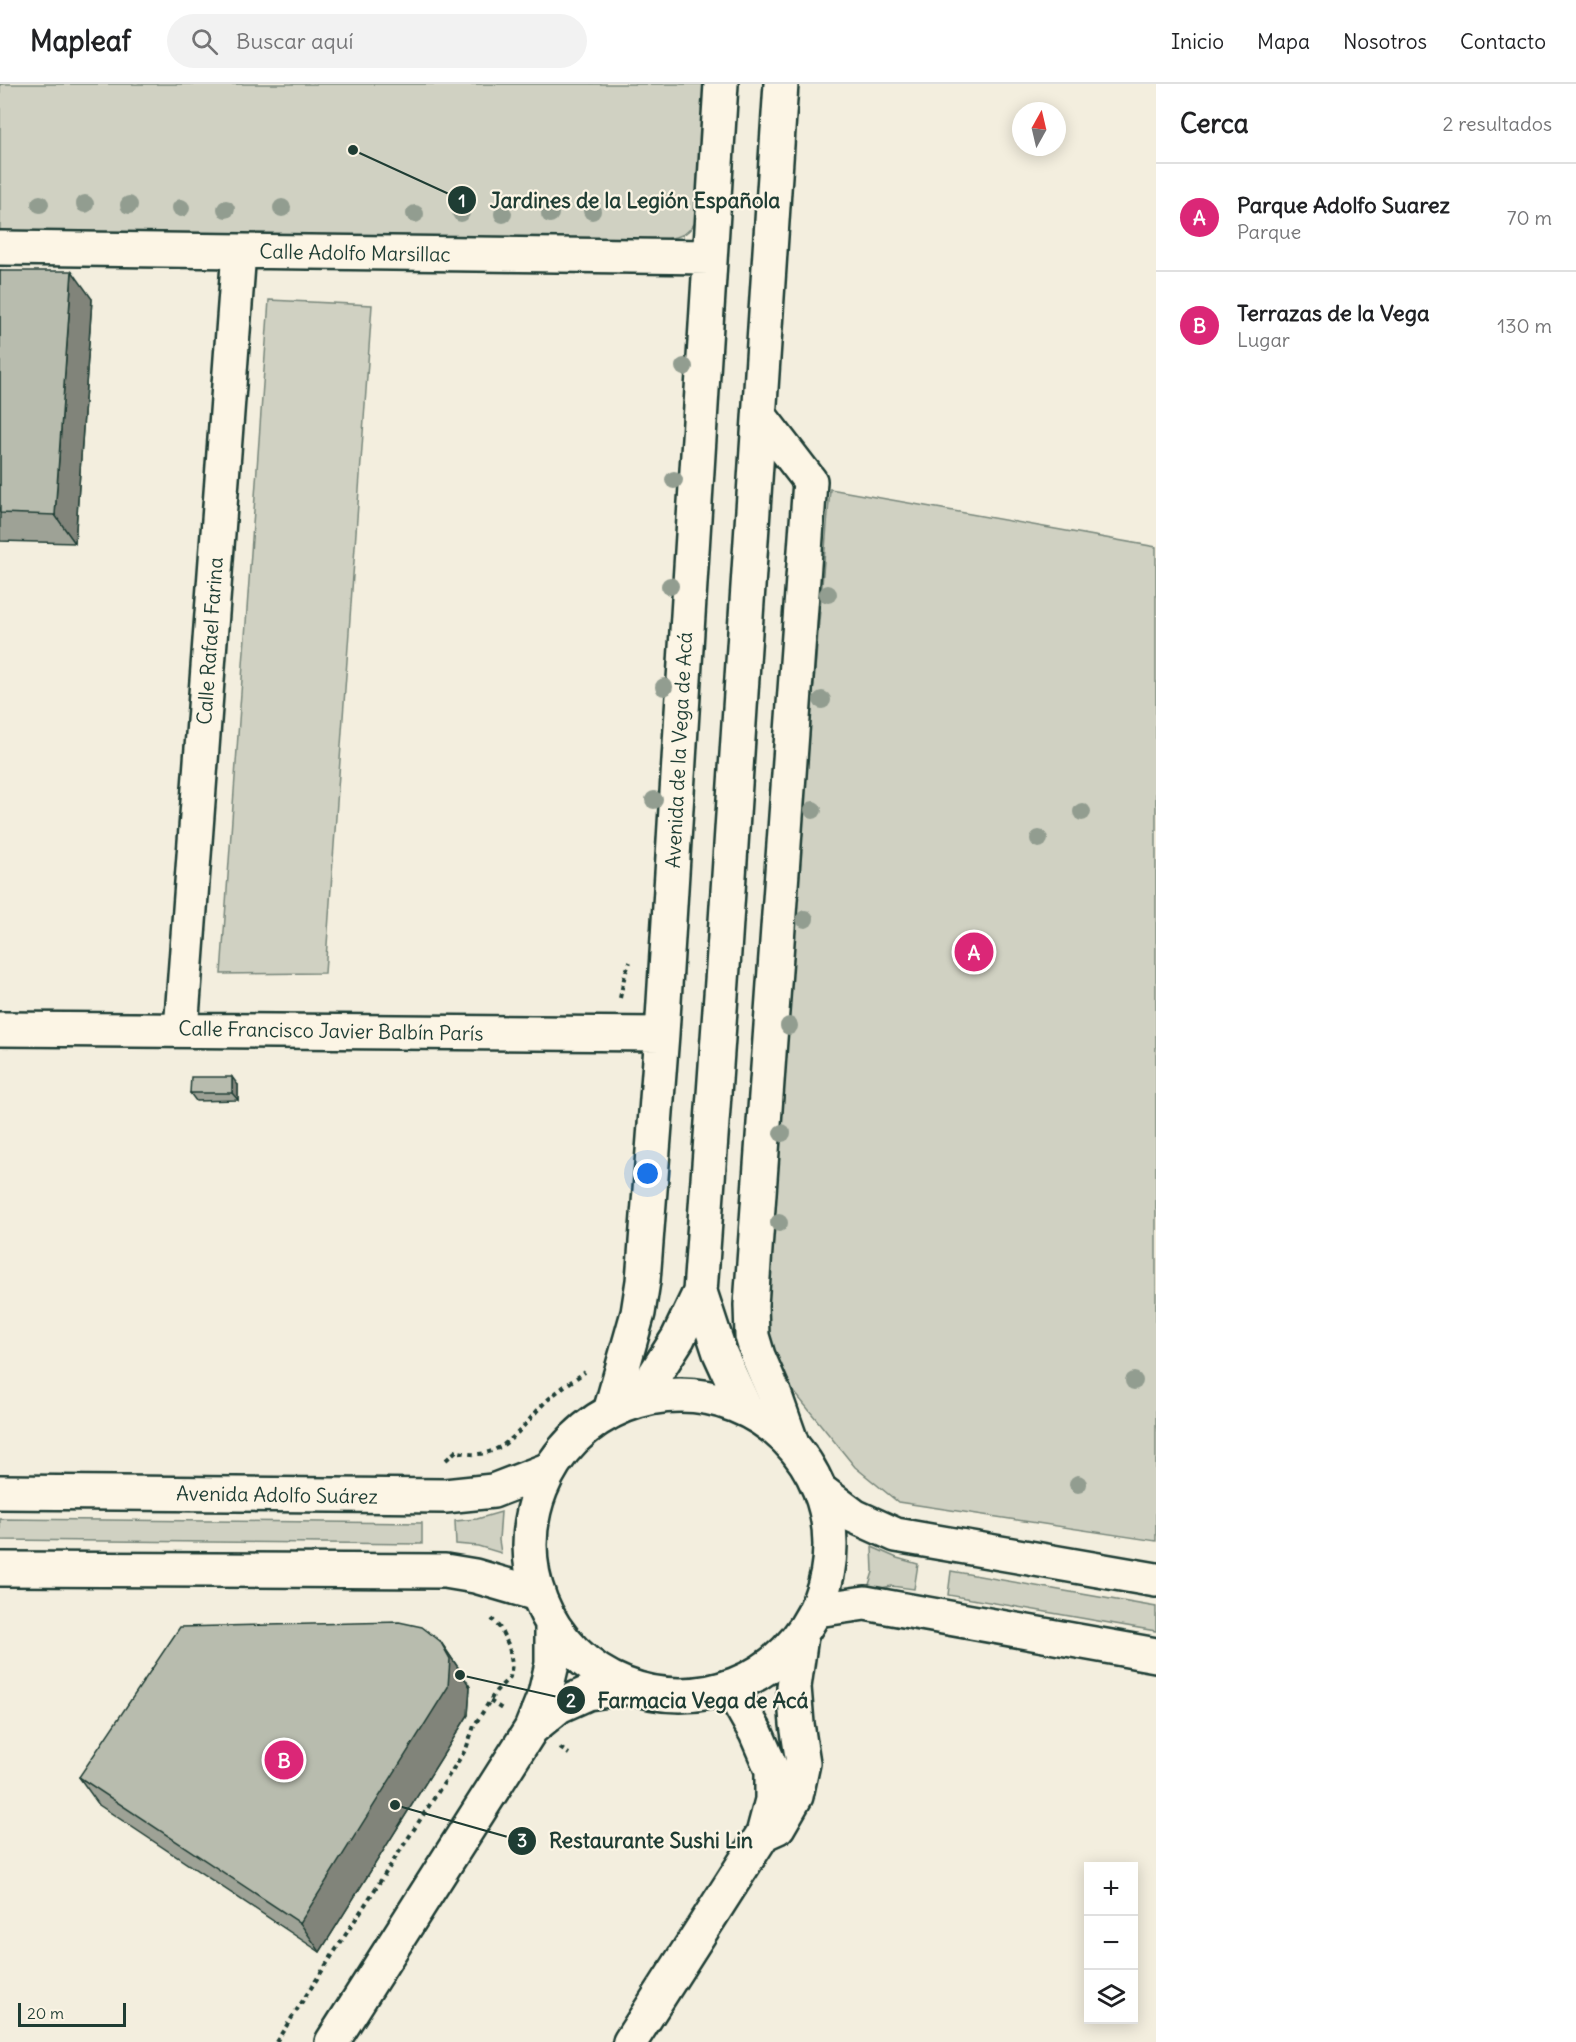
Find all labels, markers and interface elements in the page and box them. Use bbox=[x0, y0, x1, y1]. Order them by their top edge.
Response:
search box bbox=[167, 14, 587, 68]
text: Mapleaf bbox=[30, 23, 131, 59]
icon: search bbox=[188, 25, 221, 58]
text: Buscar aquí bbox=[236, 27, 353, 55]
text: Inicio bbox=[1171, 28, 1224, 55]
text: Mapa bbox=[1257, 28, 1310, 55]
text: Nosotros bbox=[1343, 28, 1427, 55]
text: Contacto bbox=[1460, 28, 1546, 55]
north arrow bbox=[1012, 102, 1066, 156]
text: Cerca bbox=[1180, 107, 1249, 140]
text: 2 resultados bbox=[1443, 111, 1552, 136]
callout: Jardines de la Legión Española bbox=[447, 181, 792, 220]
text: Jardines de la Legión Española bbox=[490, 187, 780, 214]
text: 1 bbox=[458, 189, 466, 212]
text: Parque Adolfo Suarez bbox=[1237, 191, 1450, 219]
text: A bbox=[1193, 205, 1206, 230]
text: 70 m bbox=[1507, 205, 1552, 230]
text: Parque bbox=[1237, 219, 1301, 244]
street label: Calle Adolfo Marsillac bbox=[259, 238, 451, 267]
text: Terrazas de la Vega bbox=[1237, 299, 1430, 327]
text: B bbox=[1193, 313, 1206, 338]
text: 130 m bbox=[1497, 313, 1552, 338]
text: Lugar bbox=[1237, 327, 1290, 352]
street label: Calle Rafael Farina bbox=[191, 556, 228, 726]
street label: Avenida de la Vega de Acá bbox=[660, 631, 697, 869]
pin: A bbox=[954, 930, 994, 974]
street label: Calle Francisco Javier Balbín París bbox=[178, 1015, 484, 1046]
your location bbox=[633, 1159, 662, 1188]
street label: Avenida Adolfo Suárez bbox=[176, 1480, 378, 1509]
callout: Farmacia Vega de Acá bbox=[556, 1681, 821, 1720]
text: Farmacia Vega de Acá bbox=[597, 1687, 809, 1714]
text: 2 bbox=[566, 1689, 576, 1712]
pin: B bbox=[264, 1738, 304, 1782]
callout: Restaurante Sushi Lin bbox=[507, 1821, 765, 1860]
text: Restaurante Sushi Lin bbox=[549, 1827, 753, 1854]
text: 3 bbox=[517, 1829, 527, 1852]
map controls bbox=[1084, 1862, 1138, 2024]
button: + bbox=[1084, 1862, 1138, 1916]
button: − bbox=[1084, 1916, 1138, 1970]
button: layers bbox=[1084, 1970, 1138, 2024]
scale bar bbox=[18, 2000, 126, 2028]
text: 20 m bbox=[27, 2003, 64, 2023]

